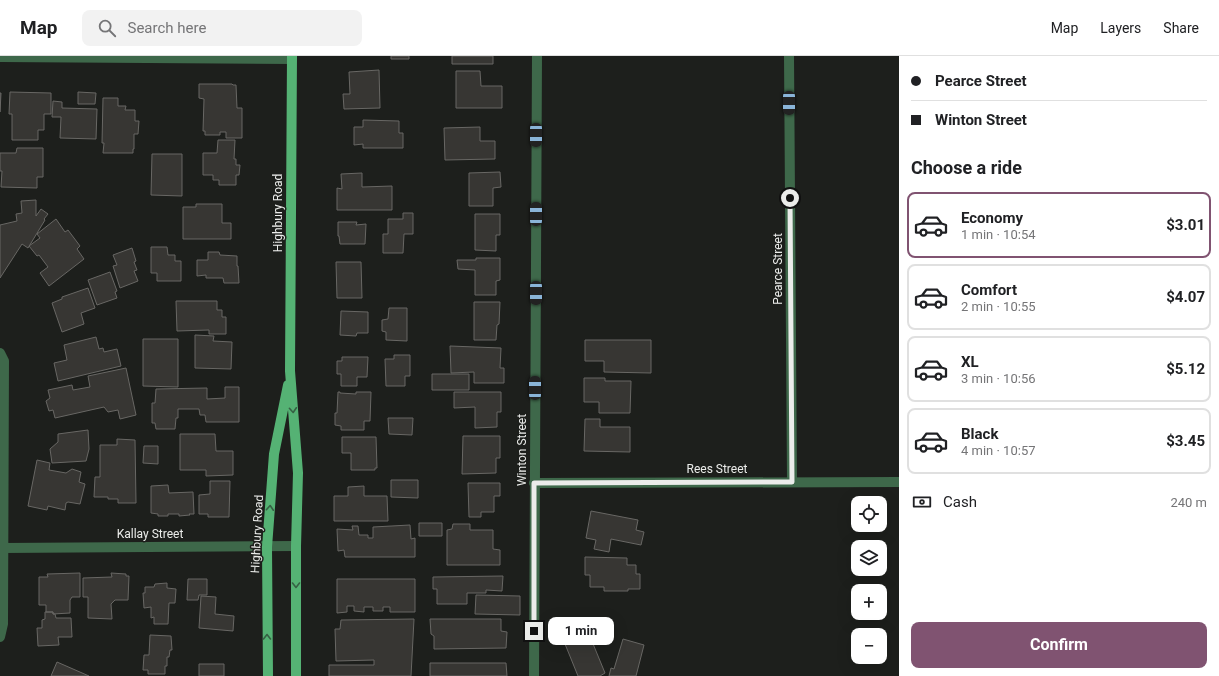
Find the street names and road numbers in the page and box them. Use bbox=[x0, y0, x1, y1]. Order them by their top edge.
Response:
street label: Highbury Road bbox=[271, 174, 285, 252]
street label: Pearce Street bbox=[771, 233, 785, 305]
street label: Winton Street bbox=[515, 414, 529, 486]
street label: Rees Street bbox=[687, 462, 748, 476]
street label: Highbury Road bbox=[248, 494, 266, 574]
street label: Kallay Street bbox=[117, 527, 183, 541]

